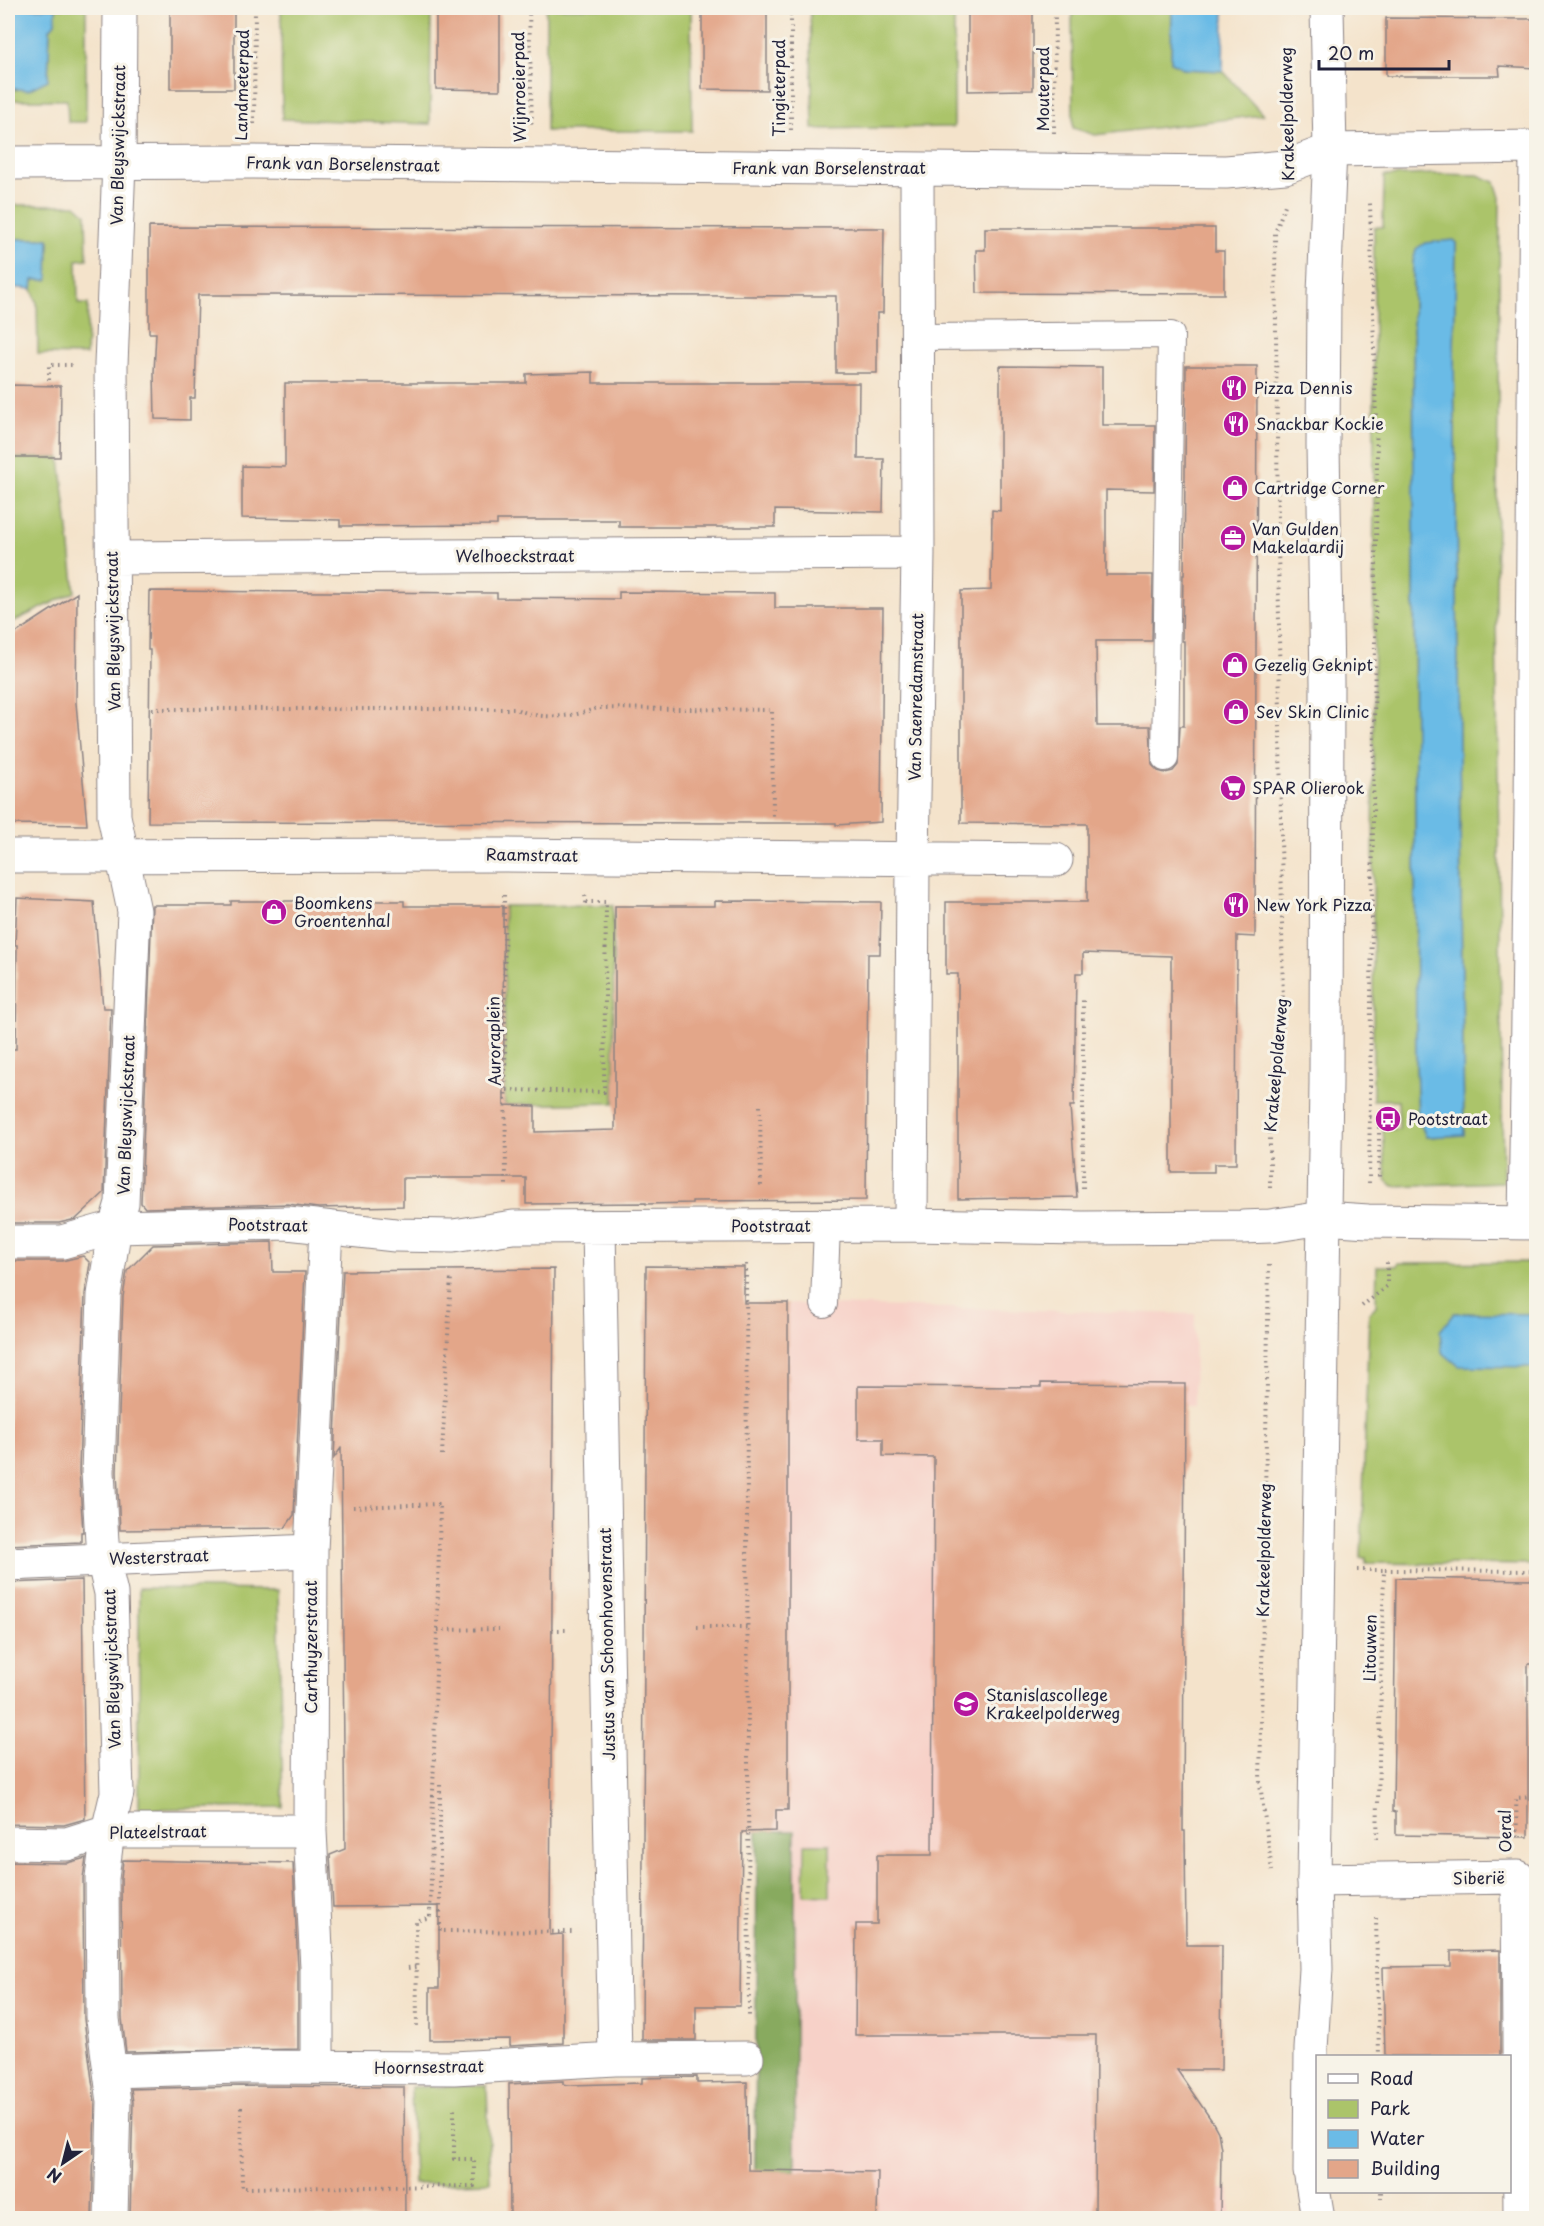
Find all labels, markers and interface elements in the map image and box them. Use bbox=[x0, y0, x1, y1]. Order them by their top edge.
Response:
street label: Landmeterpad bbox=[228, 29, 254, 141]
street label: Wijnroeierpad bbox=[505, 31, 531, 143]
scale bar bbox=[1319, 33, 1450, 71]
street label: Tingieterpad bbox=[766, 39, 790, 137]
text: 20 m bbox=[1328, 39, 1374, 66]
street label: Mouterpad bbox=[1030, 46, 1054, 131]
street label: Krakeelpolderweg bbox=[1273, 47, 1299, 181]
street label: Van Bleyswijckstraat bbox=[104, 64, 130, 225]
street label: Frank van Borselenstraat bbox=[246, 149, 441, 177]
street label: Frank van Borselenstraat bbox=[732, 155, 926, 179]
restaurant icon: Pizza Dennis bbox=[1219, 373, 1249, 403]
place label: Pizza Dennis bbox=[1254, 375, 1352, 399]
restaurant icon: Snackbar Kockie bbox=[1221, 409, 1251, 439]
place label: Snackbar Kockie bbox=[1256, 411, 1384, 435]
shop icon: Cartridge Corner bbox=[1220, 473, 1250, 503]
place label: Cartridge Corner bbox=[1254, 475, 1385, 499]
place label: Van Gulden Makelaardij bbox=[1252, 516, 1344, 558]
office icon: Van Gulden Makelaardij bbox=[1218, 523, 1248, 553]
street label: Welhoeckstraat bbox=[456, 543, 575, 567]
street label: Van Bleyswijckstraat bbox=[99, 550, 125, 711]
street label: Van Saenredamstraat bbox=[902, 613, 928, 781]
shop icon: Gezelig Geknipt bbox=[1220, 650, 1250, 680]
place label: Gezelig Geknipt bbox=[1254, 652, 1373, 676]
shop icon: Sev Skin Clinic bbox=[1221, 697, 1251, 727]
place label: Sev Skin Clinic bbox=[1256, 699, 1369, 723]
supermarket icon: SPAR Olierook bbox=[1218, 773, 1248, 803]
place label: SPAR Olierook bbox=[1252, 775, 1364, 799]
street label: Raamstraat bbox=[486, 841, 579, 867]
place label: Boomkens Groentenhal bbox=[294, 890, 391, 932]
restaurant icon: New York Pizza bbox=[1221, 890, 1251, 920]
place label: New York Pizza bbox=[1256, 892, 1372, 916]
shop icon: Boomkens Groentenhal bbox=[259, 897, 289, 927]
street label: Auroraplein bbox=[480, 996, 506, 1086]
street label: Krakeelpolderweg bbox=[1257, 997, 1293, 1133]
street label: Van Bleyswijckstraat bbox=[110, 1034, 140, 1195]
bus stop icon: Pootstraat bbox=[1373, 1104, 1403, 1134]
place label: Pootstraat bbox=[1408, 1106, 1488, 1130]
street label: Pootstraat bbox=[228, 1211, 309, 1237]
street label: Pootstraat bbox=[731, 1213, 811, 1237]
street label: Krakeelpolderweg bbox=[1250, 1483, 1276, 1617]
street label: Justus van Schoonhovenstraat bbox=[592, 1527, 620, 1761]
street label: Westerstraat bbox=[109, 1542, 210, 1570]
street label: Carthuyzerstraat bbox=[298, 1580, 322, 1714]
street label: Van Bleyswijckstraat bbox=[96, 1588, 126, 1749]
street label: Litouwen bbox=[1356, 1614, 1382, 1682]
place label: Stanislascollege Krakeelpolderweg bbox=[986, 1682, 1120, 1724]
school or university icon: Stanislascollege Krakeelpolderweg bbox=[951, 1689, 981, 1719]
street label: Oeral bbox=[1492, 1809, 1516, 1853]
street label: Plateelstraat bbox=[109, 1818, 207, 1844]
street label: Siberië bbox=[1453, 1865, 1505, 1889]
street label: Hoornsestraat bbox=[374, 2053, 485, 2079]
legend bbox=[1316, 2055, 1511, 2193]
text: Road bbox=[1370, 2064, 1414, 2091]
text: Park bbox=[1370, 2094, 1410, 2121]
text: Water bbox=[1370, 2124, 1425, 2151]
north arrow bbox=[33, 2133, 93, 2193]
text: Building bbox=[1370, 2154, 1440, 2181]
text: N bbox=[42, 2163, 66, 2190]

